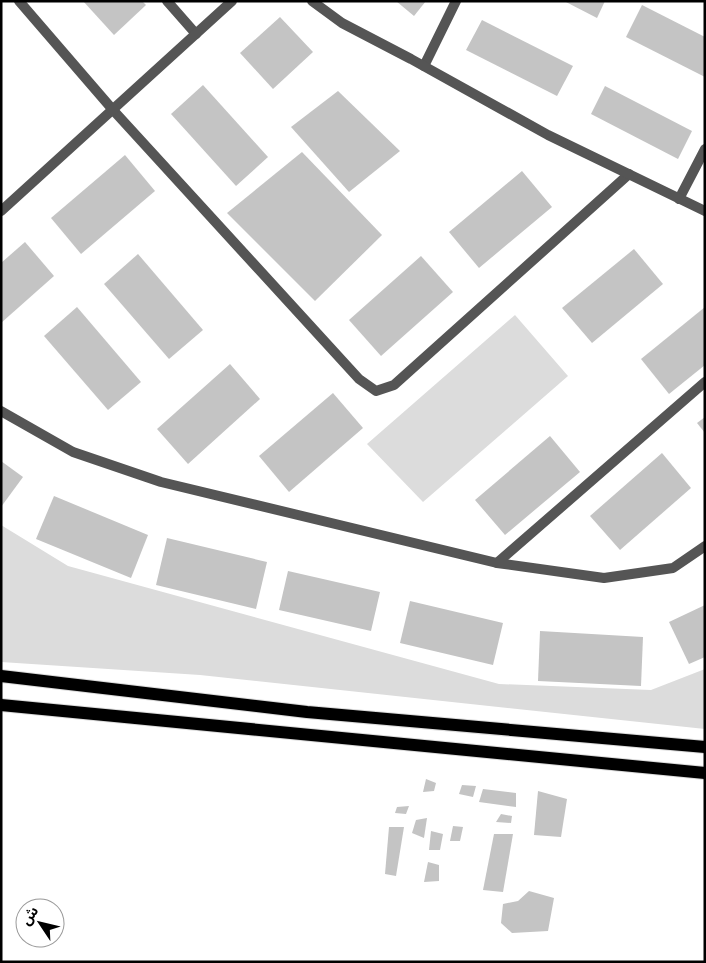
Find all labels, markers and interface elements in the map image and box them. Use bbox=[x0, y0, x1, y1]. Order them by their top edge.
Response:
north arrow bbox=[15, 898, 65, 948]
text: ش bbox=[16, 903, 42, 929]

